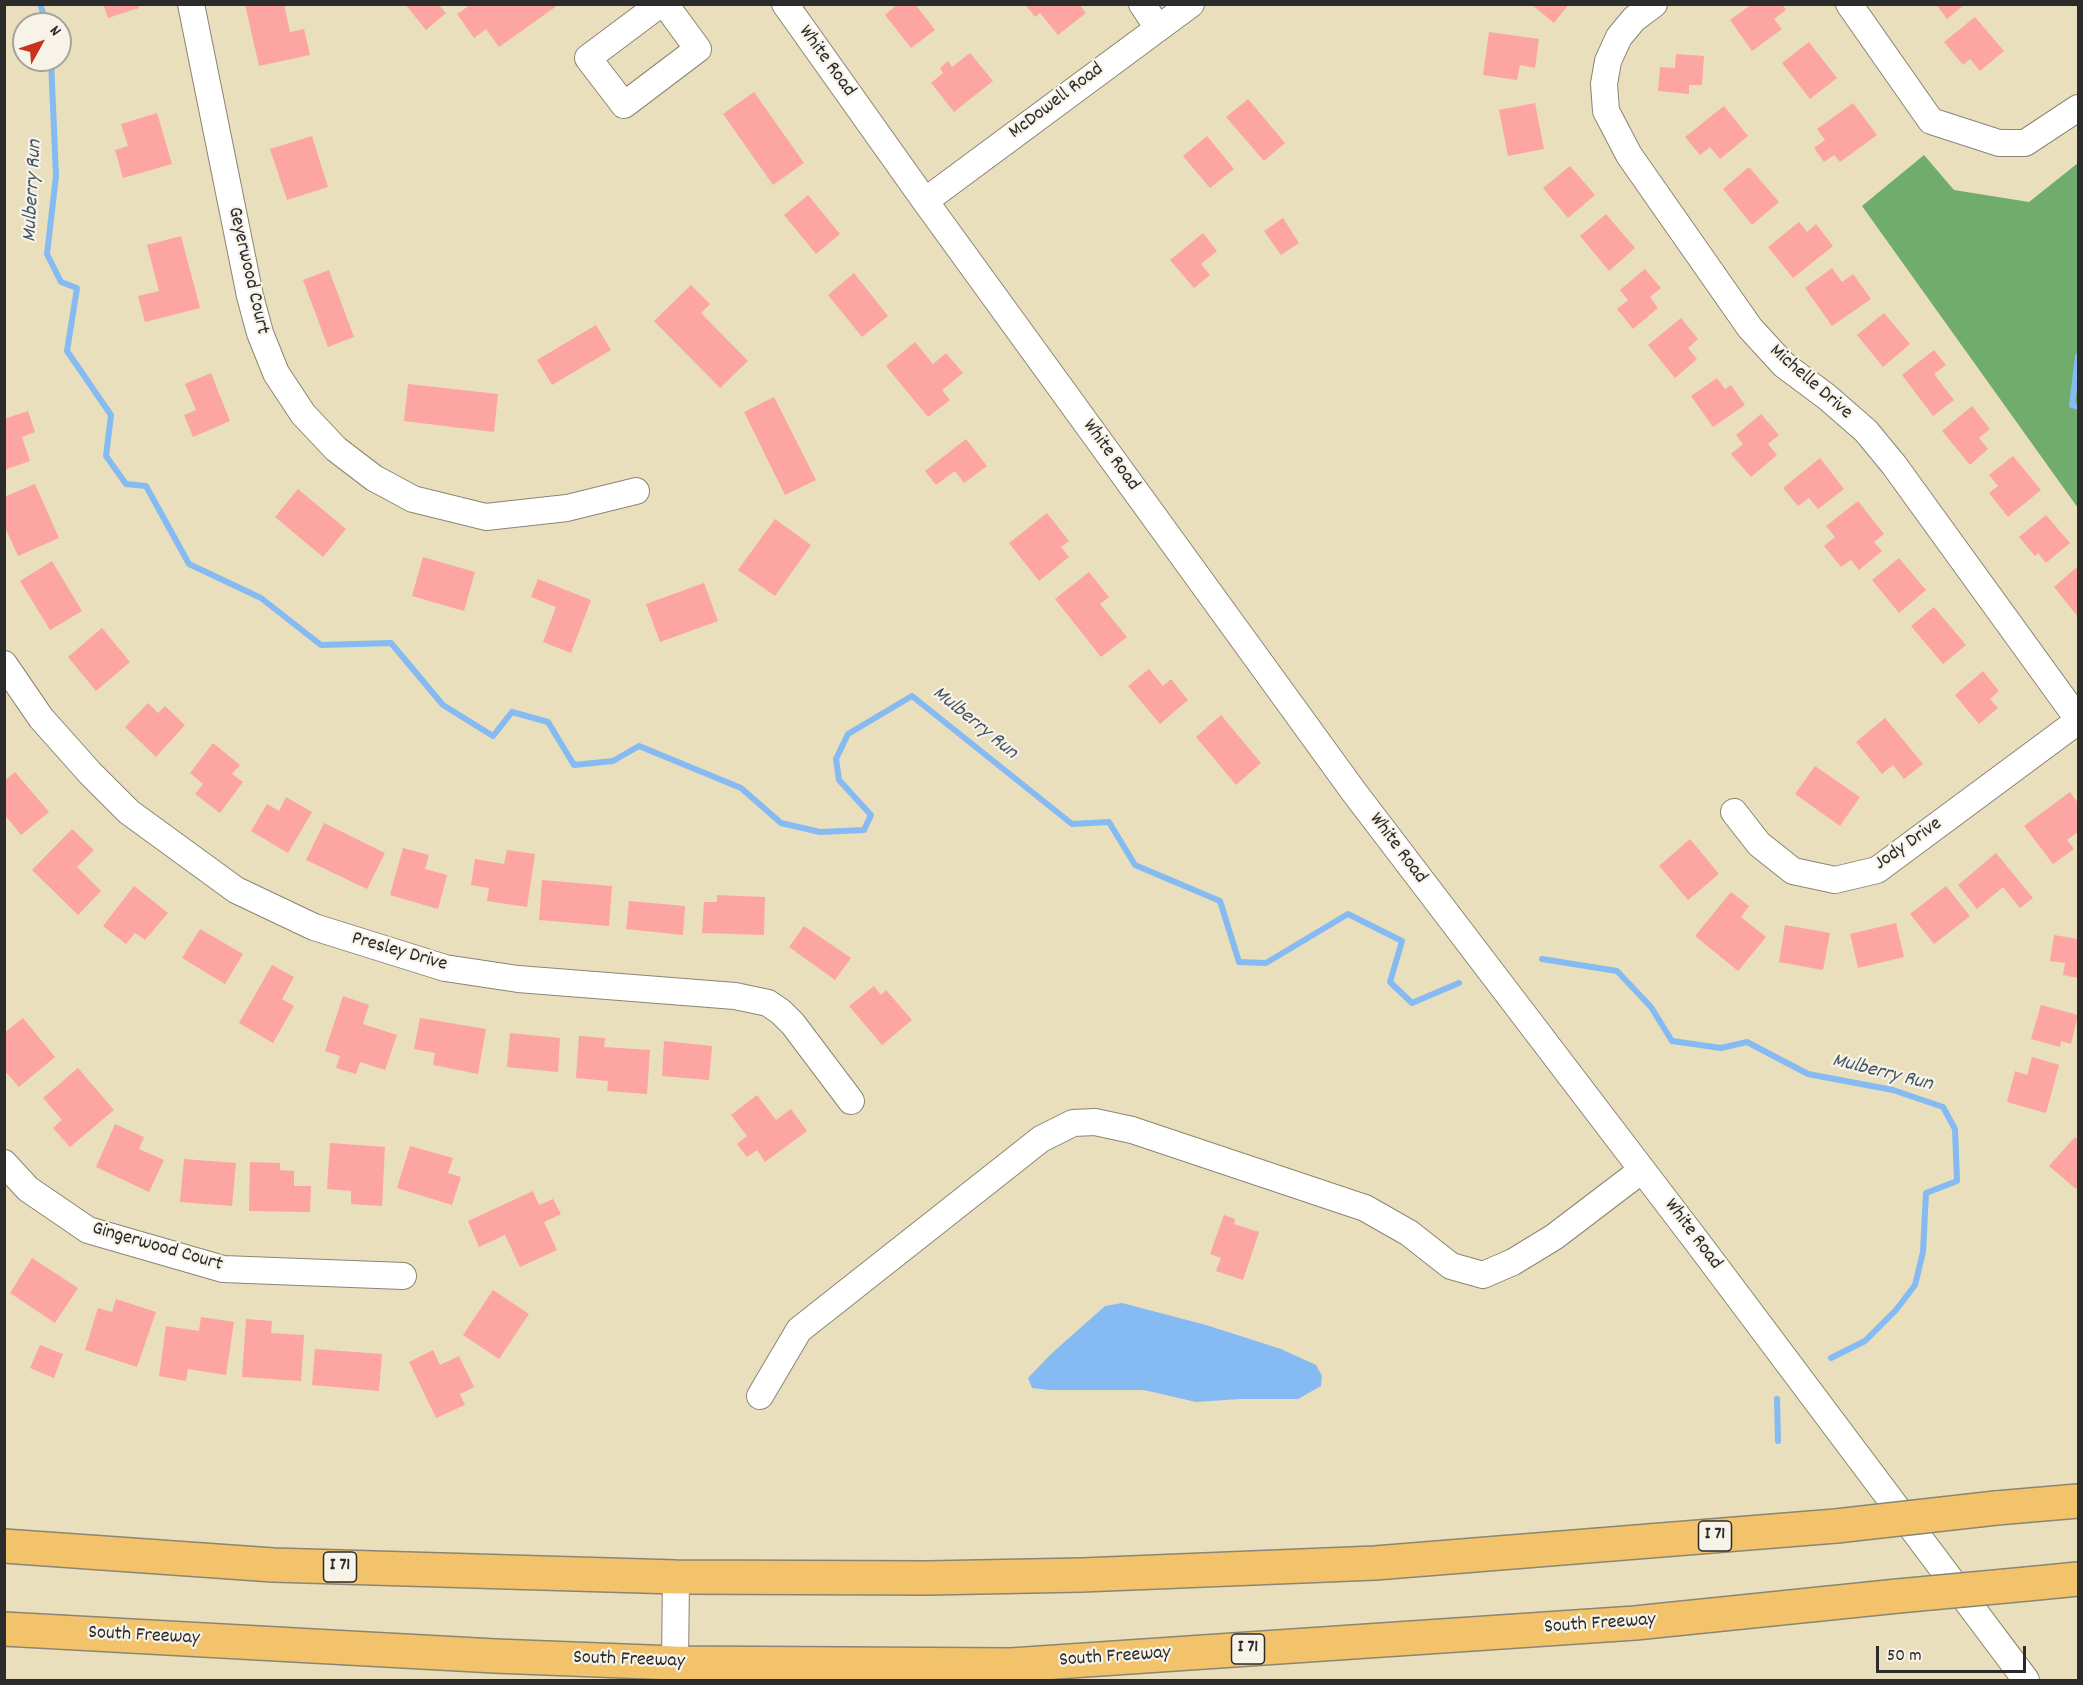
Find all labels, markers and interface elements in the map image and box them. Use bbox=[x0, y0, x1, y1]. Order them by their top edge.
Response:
north arrow bbox=[12, 12, 72, 72]
text: N bbox=[43, 21, 66, 42]
street label: White Road bbox=[792, 22, 860, 102]
street label: McDowell Road bbox=[1005, 59, 1109, 145]
water label: Mulberry Run bbox=[19, 139, 49, 243]
street label: Geyerwood Court bbox=[221, 205, 273, 337]
street label: Michelle Drive bbox=[1763, 340, 1857, 426]
street label: White Road bbox=[1076, 416, 1144, 496]
water label: Mulberry Run bbox=[926, 682, 1022, 766]
street label: White Road bbox=[1363, 809, 1431, 889]
street label: Jody Drive bbox=[1871, 813, 1947, 877]
street label: Presley Drive bbox=[348, 928, 450, 978]
water label: Mulberry Run bbox=[1829, 1049, 1935, 1099]
street label: White Road bbox=[1658, 1195, 1726, 1275]
street label: Gingerwood Court bbox=[89, 1218, 225, 1278]
road number: I 71 bbox=[1698, 1521, 1732, 1551]
road number: I 71 bbox=[324, 1552, 356, 1582]
street label: South Freeway bbox=[1543, 1609, 1657, 1641]
street label: South Freeway bbox=[88, 1622, 200, 1652]
road number: I 71 bbox=[1232, 1634, 1264, 1664]
scale bar bbox=[1879, 1634, 2029, 1672]
street label: South Freeway bbox=[1058, 1642, 1172, 1674]
text: 50 m bbox=[1887, 1644, 1922, 1669]
street label: South Freeway bbox=[573, 1647, 685, 1675]

